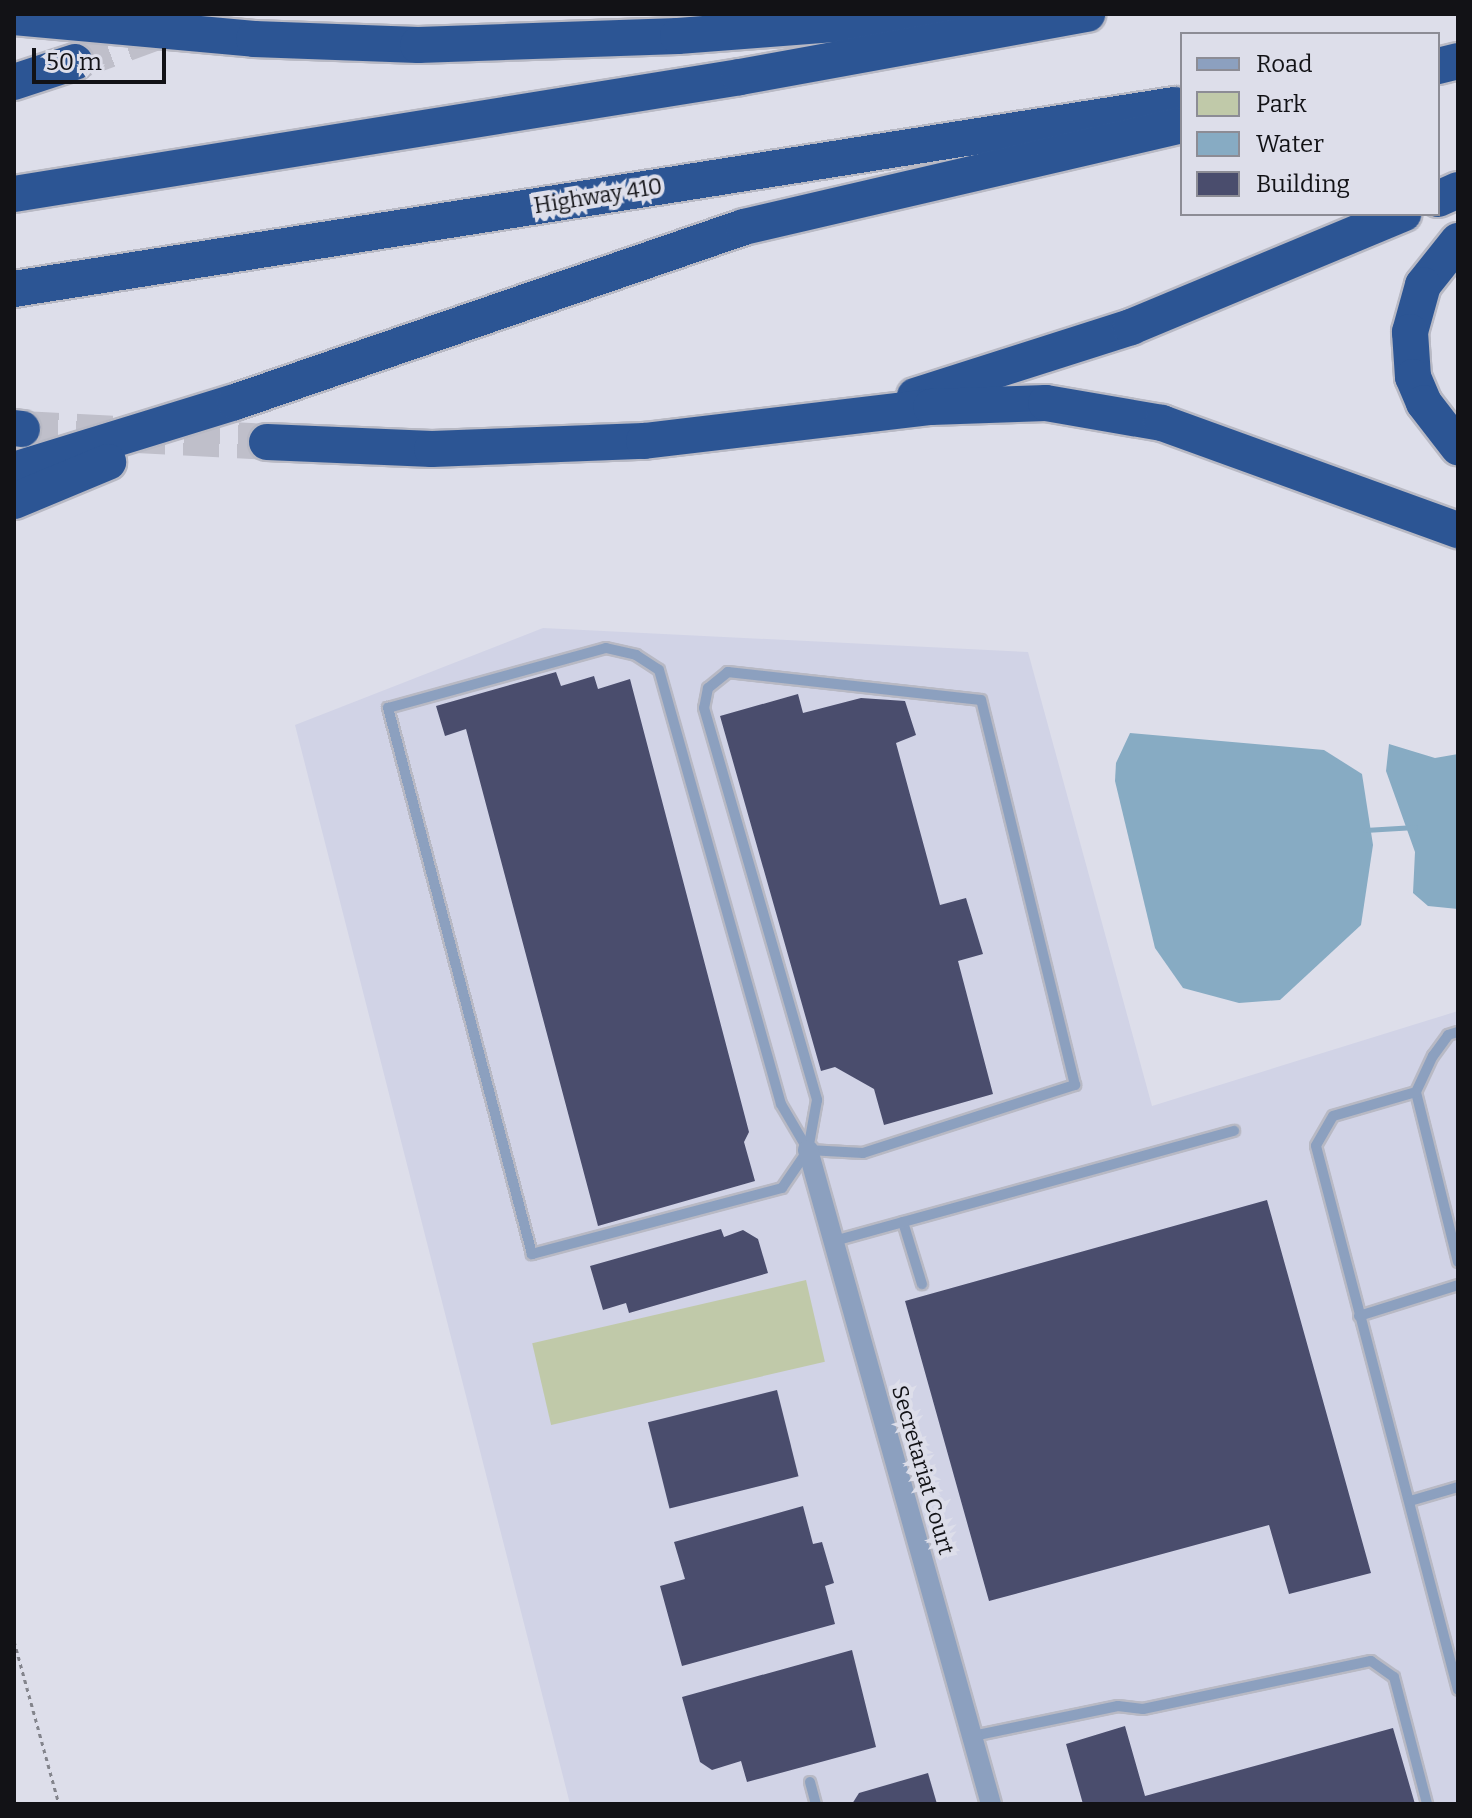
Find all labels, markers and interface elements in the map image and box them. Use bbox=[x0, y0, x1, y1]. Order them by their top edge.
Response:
scale bar bbox=[36, 32, 170, 82]
legend bbox=[1180, 32, 1440, 216]
text: 50 m bbox=[46, 48, 102, 76]
text: Road bbox=[1256, 50, 1312, 78]
text: Park bbox=[1256, 90, 1307, 118]
text: Water bbox=[1256, 130, 1324, 158]
text: Building bbox=[1256, 170, 1350, 198]
street label: Highway 410 bbox=[532, 173, 664, 219]
street label: Secretariat Court bbox=[886, 1382, 960, 1558]

